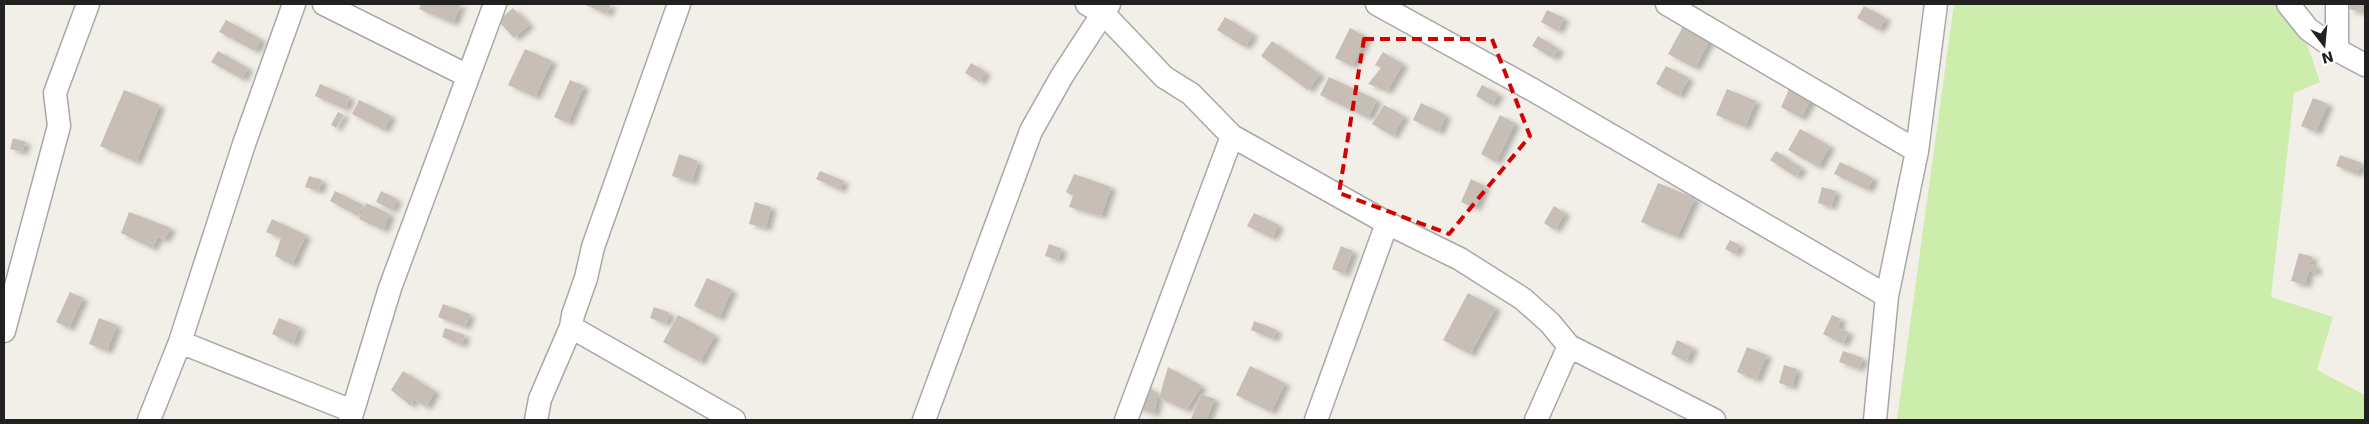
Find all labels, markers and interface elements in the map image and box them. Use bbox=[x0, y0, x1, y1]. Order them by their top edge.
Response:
north arrow bbox=[2299, 20, 2349, 70]
text: N bbox=[2320, 48, 2335, 67]

